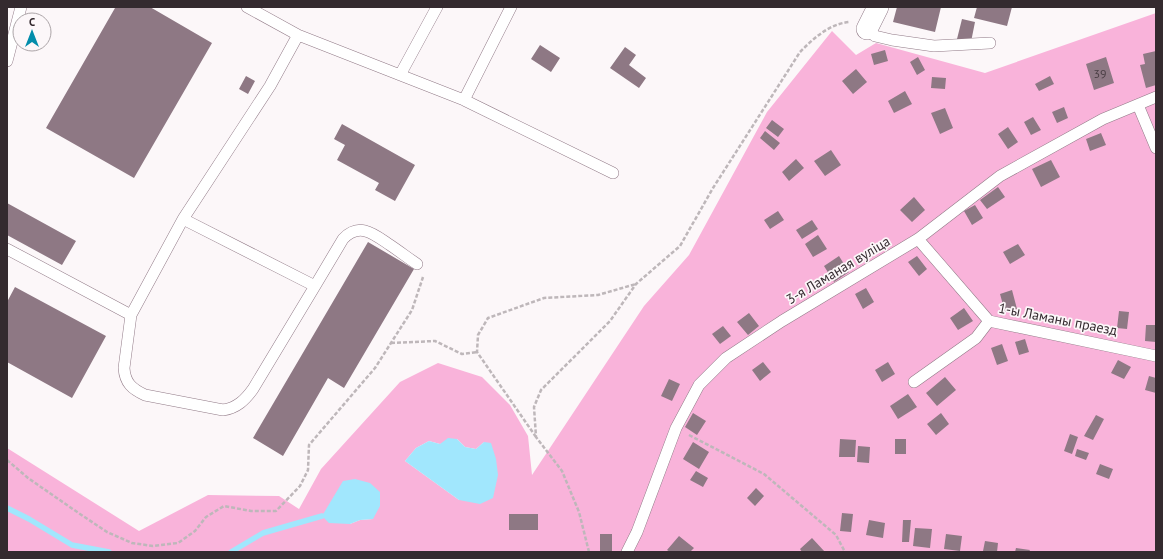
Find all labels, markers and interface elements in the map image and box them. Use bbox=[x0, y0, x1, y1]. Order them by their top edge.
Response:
north arrow bbox=[12, 12, 52, 52]
text: С bbox=[29, 15, 35, 29]
house number: 39 bbox=[1093, 66, 1107, 81]
street label: 3-я Ламаная вуліца bbox=[783, 232, 893, 308]
street label: 1-ы Ламаны праезд bbox=[997, 299, 1119, 339]

